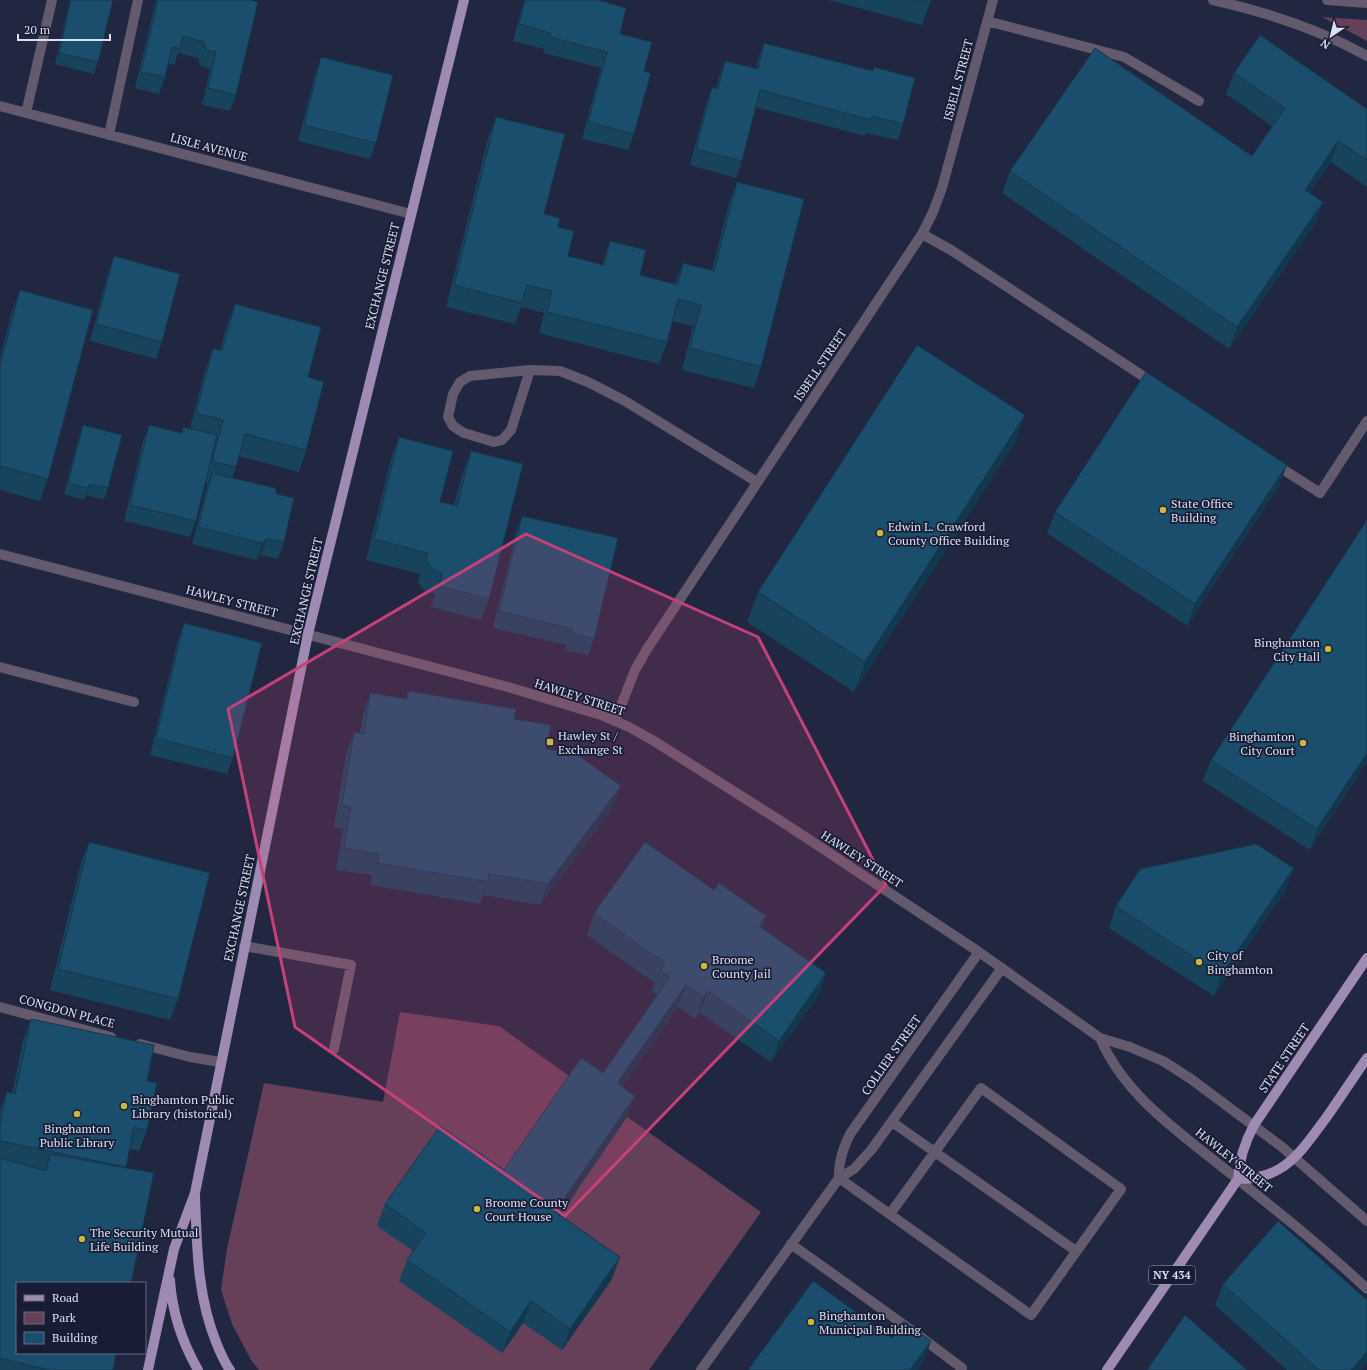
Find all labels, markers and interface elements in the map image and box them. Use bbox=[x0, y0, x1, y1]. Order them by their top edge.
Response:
scale bar bbox=[18, 16, 110, 42]
north arrow bbox=[1311, 16, 1351, 56]
text: 20 m bbox=[24, 22, 51, 37]
text: N bbox=[1317, 36, 1333, 52]
street label: ISBELL STREET bbox=[940, 37, 976, 123]
street label: LISLE AVENUE bbox=[169, 129, 249, 165]
street label: EXCHANGE STREET bbox=[362, 221, 403, 331]
street label: ISBELL STREET bbox=[790, 326, 850, 404]
place label: State Office Building bbox=[1171, 496, 1233, 525]
marker: State Office Building bbox=[1158, 505, 1168, 515]
place label: Edwin L. Crawford County Office Building bbox=[888, 519, 1010, 548]
marker: Edwin L. Crawford County Office Building bbox=[875, 528, 885, 538]
street label: EXCHANGE STREET bbox=[286, 536, 326, 646]
street label: HAWLEY STREET bbox=[185, 582, 280, 621]
place label: Binghamton City Hall bbox=[1254, 635, 1320, 664]
marker: Binghamton City Hall bbox=[1323, 644, 1333, 654]
street label: HAWLEY STREET bbox=[533, 675, 628, 719]
place label: Hawley St / Exchange St bbox=[558, 728, 624, 757]
place label: Binghamton City Court bbox=[1229, 729, 1296, 758]
marker: Hawley St / Exchange St bbox=[545, 737, 555, 747]
marker: Binghamton City Court bbox=[1298, 738, 1308, 748]
street label: HAWLEY STREET bbox=[818, 827, 906, 891]
street label: EXCHANGE STREET bbox=[220, 853, 258, 963]
place label: City of Binghamton bbox=[1207, 948, 1273, 977]
place label: Broome County Jail bbox=[712, 952, 771, 981]
marker: City of Binghamton bbox=[1194, 957, 1204, 967]
marker: Broome County Jail bbox=[699, 961, 709, 971]
street label: CONGDON PLACE bbox=[18, 991, 116, 1031]
street label: COLLIER STREET bbox=[858, 1012, 924, 1098]
street label: STATE STREET bbox=[1255, 1020, 1313, 1095]
place label: Binghamton Public Library (historical) bbox=[132, 1092, 235, 1121]
marker: Binghamton Public Library (historical) bbox=[119, 1101, 129, 1111]
marker: Binghamton Public Library bbox=[72, 1109, 82, 1119]
place label: Binghamton Public Library bbox=[40, 1121, 115, 1150]
street label: HAWLEY STREET bbox=[1193, 1125, 1276, 1196]
place label: Broome County Court House bbox=[485, 1195, 569, 1224]
marker: Broome County Court House bbox=[472, 1204, 482, 1214]
place label: The Security Mutual Life Building bbox=[90, 1225, 199, 1254]
marker: The Security Mutual Life Building bbox=[77, 1234, 87, 1244]
road number: NY 434 bbox=[1149, 1266, 1195, 1284]
legend bbox=[16, 1282, 146, 1354]
text: Road bbox=[52, 1290, 79, 1305]
place label: Binghamton Municipal Building bbox=[819, 1308, 922, 1337]
text: Park bbox=[52, 1310, 77, 1325]
marker: Binghamton Municipal Building bbox=[806, 1317, 816, 1327]
text: Building bbox=[52, 1330, 98, 1345]

